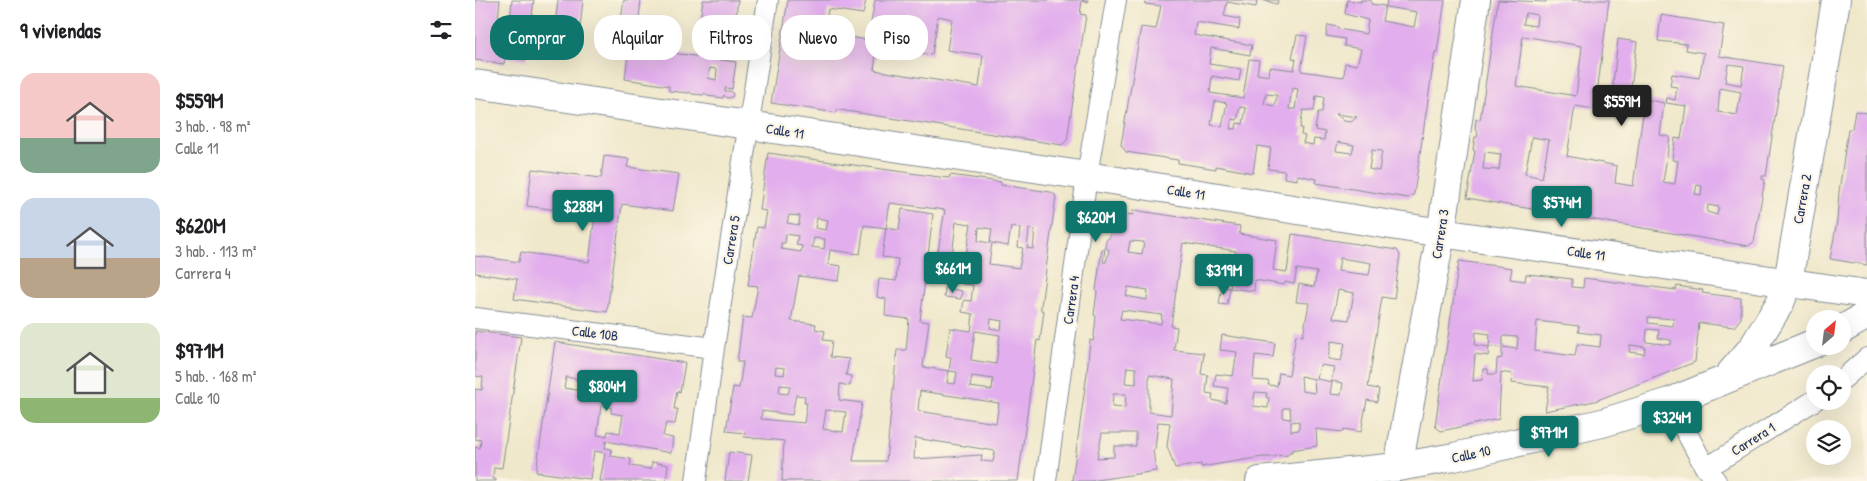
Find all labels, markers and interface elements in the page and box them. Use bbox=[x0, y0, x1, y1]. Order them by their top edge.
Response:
chip: Comprar bbox=[490, 15, 584, 60]
chip: Alquilar bbox=[594, 15, 682, 60]
chip: Filtros bbox=[692, 15, 771, 60]
chip: Nuevo bbox=[781, 15, 855, 60]
chip: Piso bbox=[865, 15, 928, 60]
text: 9 viviendas bbox=[20, 16, 101, 45]
icon: filters bbox=[427, 16, 455, 44]
pin: $559M bbox=[1587, 84, 1657, 127]
text: $559M bbox=[175, 86, 224, 115]
text: $559M bbox=[1603, 90, 1641, 112]
icon: home bbox=[60, 93, 120, 153]
text: 3 hab. · 98 m² bbox=[175, 115, 250, 137]
street label: Calle 11 bbox=[765, 118, 805, 143]
text: Calle 11 bbox=[175, 137, 219, 159]
street label: Carrera 2 bbox=[1788, 172, 1815, 225]
street label: Calle 11 bbox=[1166, 179, 1206, 204]
pin: $574M bbox=[1527, 186, 1597, 228]
pin: $288M bbox=[548, 190, 618, 232]
text: $574M bbox=[1543, 191, 1581, 213]
text: $288M bbox=[564, 195, 602, 217]
pin: $620M bbox=[1061, 200, 1131, 243]
text: $620M bbox=[1077, 206, 1115, 228]
street label: Carrera 3 bbox=[1426, 208, 1453, 260]
text: $620M bbox=[175, 211, 226, 240]
street label: Carrera 5 bbox=[717, 214, 744, 266]
icon: home bbox=[60, 218, 120, 278]
text: 3 hab. · 113 m² bbox=[175, 240, 256, 262]
street label: Calle 11 bbox=[1566, 240, 1606, 265]
pin: $661M bbox=[918, 252, 988, 294]
pin: $319M bbox=[1189, 254, 1259, 296]
text: $661M bbox=[935, 257, 971, 279]
text: $319M bbox=[1206, 259, 1242, 281]
text: Carrera 4 bbox=[175, 262, 231, 284]
street label: Carrera 4 bbox=[1058, 274, 1083, 325]
north arrow bbox=[1806, 310, 1851, 355]
map controls bbox=[1806, 310, 1851, 465]
street label: Calle 10B bbox=[571, 320, 619, 345]
text: $971M bbox=[175, 336, 224, 365]
icon: home bbox=[60, 343, 120, 403]
text: 5 hab. · 168 m² bbox=[175, 365, 256, 387]
button: locate bbox=[1806, 365, 1851, 410]
pin: $804M bbox=[572, 370, 642, 412]
text: $804M bbox=[588, 375, 626, 397]
text: Calle 10 bbox=[175, 387, 220, 409]
pin: $324M bbox=[1637, 400, 1707, 443]
text: $324M bbox=[1653, 406, 1691, 428]
pin: $971M bbox=[1514, 416, 1584, 458]
street label: Carrera 1 bbox=[1727, 418, 1778, 460]
button: layers bbox=[1806, 420, 1851, 465]
text: $971M bbox=[1530, 421, 1568, 443]
street label: Calle 10 bbox=[1450, 440, 1492, 467]

